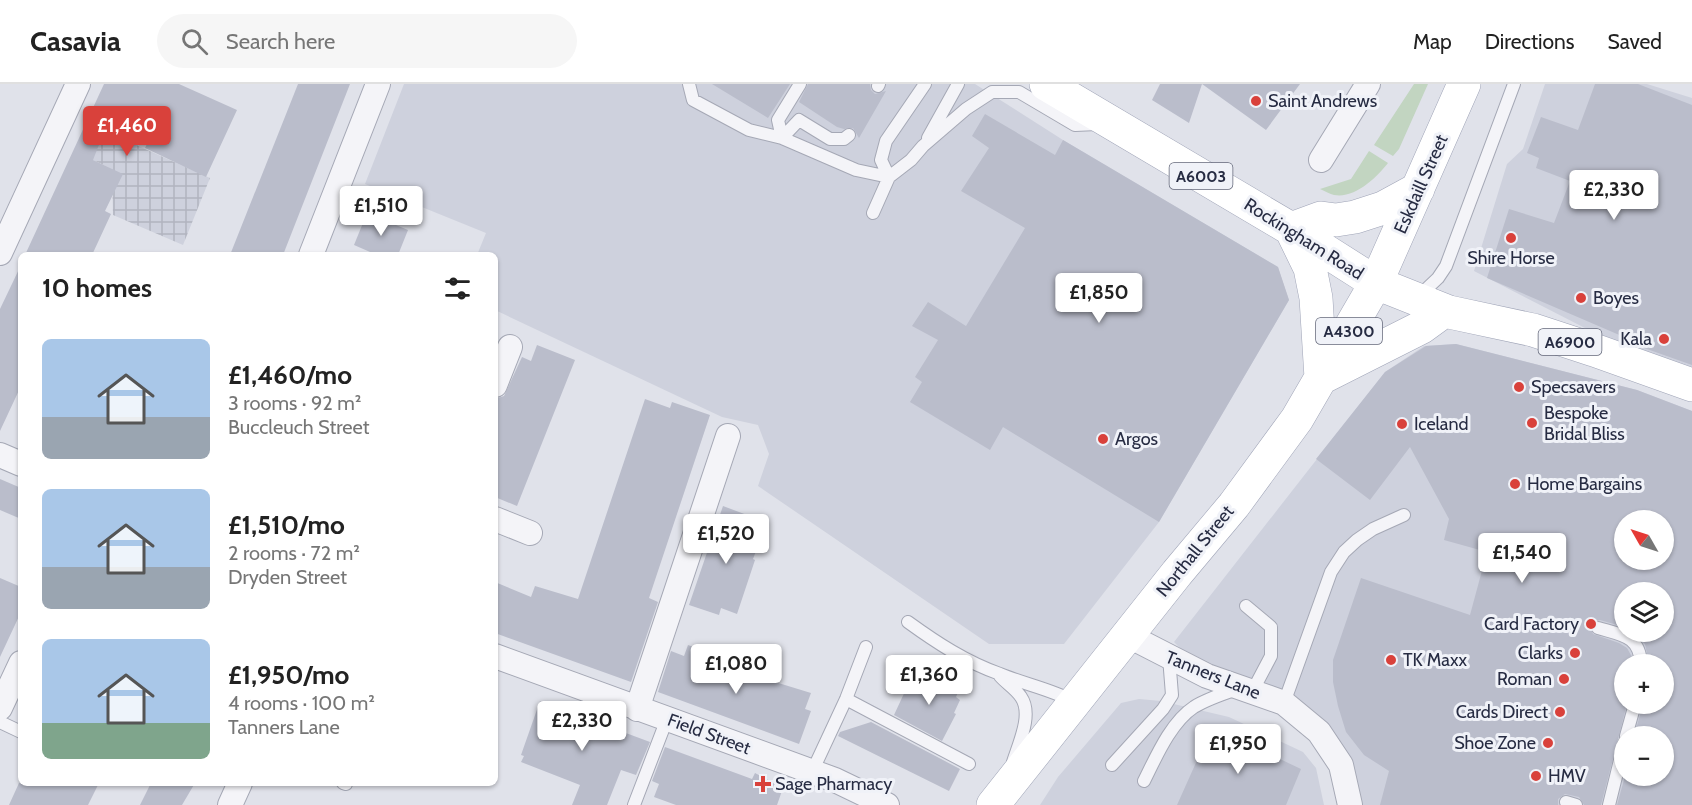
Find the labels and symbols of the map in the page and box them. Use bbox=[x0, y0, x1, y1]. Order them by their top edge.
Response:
place label: Saint Andrews bbox=[1268, 90, 1377, 112]
marker: Saint Andrews bbox=[1249, 94, 1263, 108]
pin: £1,460 bbox=[78, 106, 176, 157]
street label: Eskdaill Street bbox=[1389, 131, 1453, 237]
road number: A6003 bbox=[1170, 163, 1232, 189]
pin: £2,330 bbox=[1565, 170, 1663, 221]
pin: £1,510 bbox=[332, 186, 430, 237]
street label: Rockingham Road bbox=[1240, 193, 1368, 285]
marker: Shire Horse bbox=[1504, 231, 1518, 245]
place label: Shire Horse bbox=[1467, 247, 1555, 269]
pin: £1,850 bbox=[1050, 273, 1148, 324]
place label: Boyes bbox=[1593, 287, 1639, 309]
marker: Boyes bbox=[1574, 291, 1588, 305]
road number: A4300 bbox=[1316, 318, 1382, 344]
place label: Kala bbox=[1620, 328, 1652, 350]
road number: A6900 bbox=[1538, 329, 1602, 355]
marker: Kala bbox=[1657, 332, 1671, 346]
place label: Specsavers bbox=[1531, 376, 1616, 398]
marker: Specsavers bbox=[1512, 380, 1526, 394]
place label: Bespoke Bridal Bliss bbox=[1544, 402, 1625, 445]
place label: Iceland bbox=[1414, 413, 1469, 435]
marker: Bespoke Bridal Bliss bbox=[1525, 416, 1539, 430]
marker: Iceland bbox=[1395, 417, 1409, 431]
place label: Argos bbox=[1115, 428, 1158, 450]
marker: Argos bbox=[1096, 432, 1110, 446]
place label: Home Bargains bbox=[1527, 473, 1642, 495]
marker: Home Bargains bbox=[1508, 477, 1522, 491]
street label: Northall Street bbox=[1151, 501, 1239, 601]
north arrow bbox=[1614, 510, 1674, 570]
pin: £1,520 bbox=[677, 514, 775, 565]
pin: £1,540 bbox=[1473, 533, 1571, 584]
place label: Card Factory bbox=[1484, 613, 1579, 635]
marker: Card Factory bbox=[1584, 617, 1598, 631]
place label: Clarks bbox=[1518, 642, 1563, 664]
pin: £1,080 bbox=[687, 644, 785, 695]
street label: Tanners Lane bbox=[1162, 646, 1264, 704]
marker: Clarks bbox=[1568, 646, 1582, 660]
place label: TK Maxx bbox=[1403, 649, 1468, 671]
marker: TK Maxx bbox=[1384, 653, 1398, 667]
pin: £1,360 bbox=[880, 655, 978, 706]
place label: Roman bbox=[1497, 668, 1552, 690]
marker: Roman bbox=[1557, 672, 1571, 686]
pin: £2,330 bbox=[533, 701, 631, 752]
place label: Cards Direct bbox=[1456, 701, 1548, 723]
marker: Cards Direct bbox=[1553, 705, 1567, 719]
street label: Field Street bbox=[664, 709, 754, 759]
pin: £1,950 bbox=[1189, 724, 1287, 775]
place label: Shoe Zone bbox=[1454, 732, 1536, 754]
marker: Shoe Zone bbox=[1541, 736, 1555, 750]
place label: HMV bbox=[1548, 765, 1586, 787]
marker: HMV bbox=[1529, 769, 1543, 783]
place label: Sage Pharmacy bbox=[775, 773, 892, 795]
marker: Sage Pharmacy bbox=[756, 777, 770, 791]

